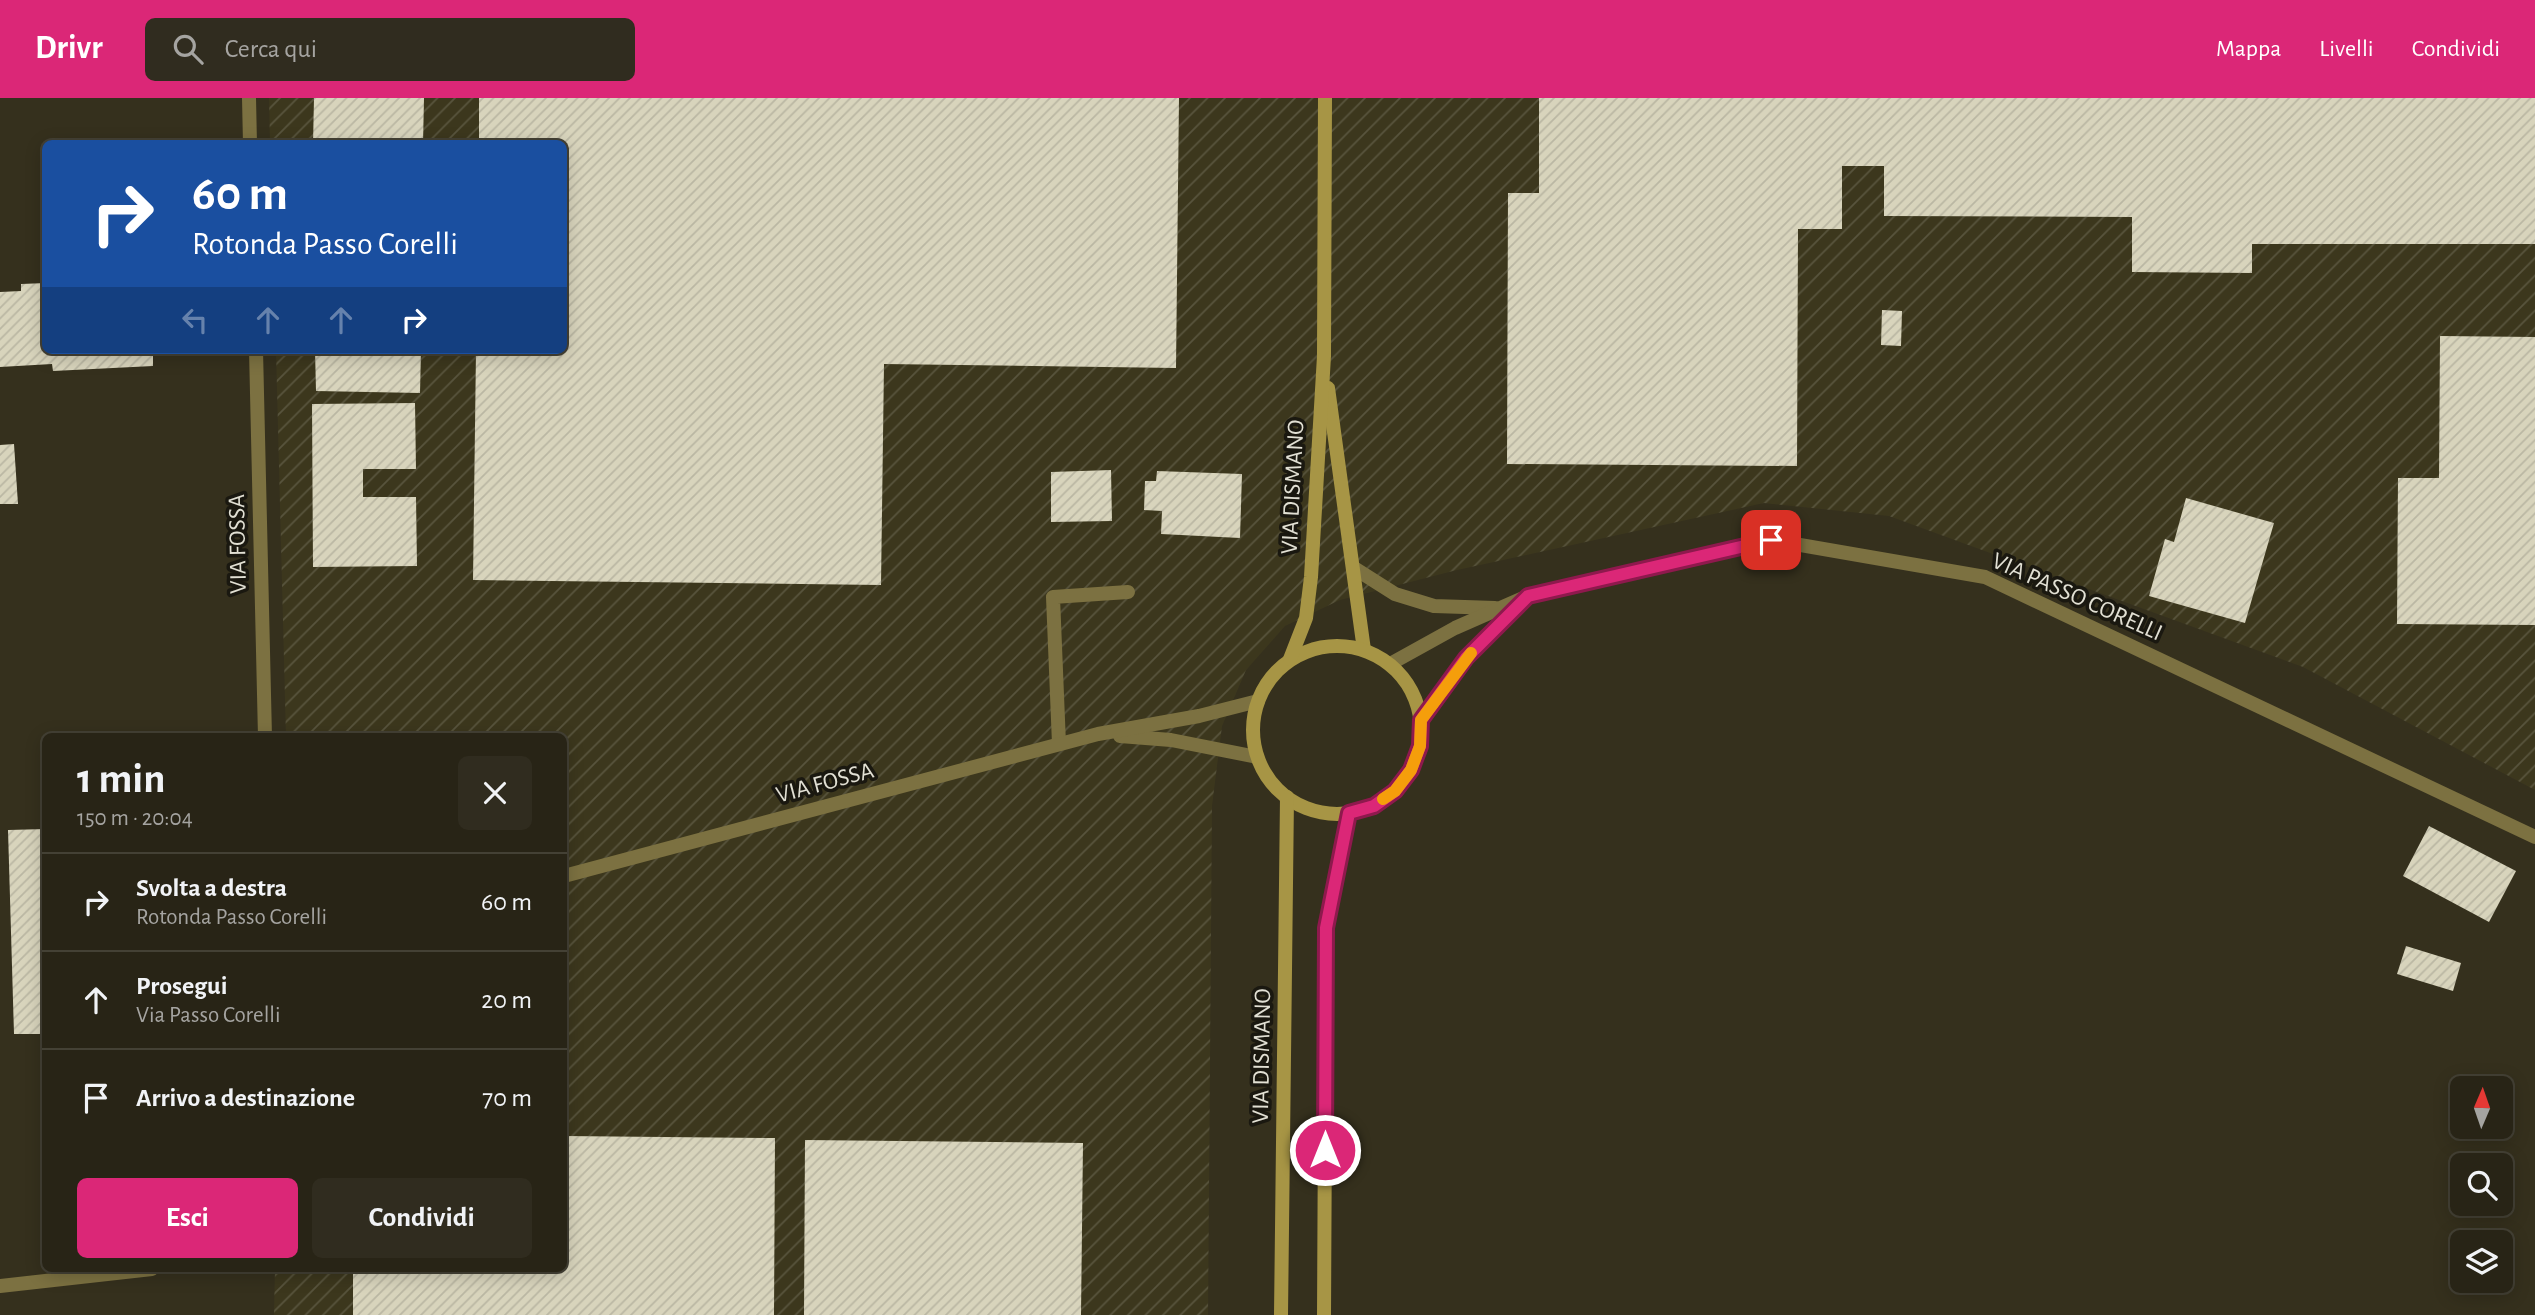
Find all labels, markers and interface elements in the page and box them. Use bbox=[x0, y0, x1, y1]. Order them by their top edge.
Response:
search box bbox=[145, 18, 635, 81]
icon: search bbox=[169, 30, 207, 68]
text: Drivr bbox=[35, 32, 103, 65]
text: Cerca qui bbox=[225, 36, 317, 62]
text: Mappa bbox=[2216, 37, 2281, 61]
text: Livelli bbox=[2319, 37, 2374, 61]
text: Condividi bbox=[2412, 37, 2500, 61]
icon: right bbox=[77, 168, 168, 259]
text: 60 m bbox=[192, 170, 288, 219]
text: Rotonda Passo Corelli bbox=[192, 228, 458, 260]
icon: left bbox=[176, 301, 214, 339]
icon: ahead bbox=[249, 301, 287, 339]
icon: ahead bbox=[322, 301, 360, 339]
icon: right bbox=[395, 301, 433, 339]
street label: VIA DISMANO bbox=[1277, 419, 1309, 555]
street label: VIA FOSSA bbox=[225, 494, 251, 594]
pin bbox=[1741, 510, 1801, 570]
icon: arrive bbox=[1752, 521, 1790, 559]
street label: VIA PASSO CORELLI bbox=[1988, 549, 2166, 645]
button: close bbox=[458, 756, 532, 830]
text: 1 min bbox=[77, 758, 166, 800]
street label: VIA FOSSA bbox=[774, 758, 877, 808]
text: 150 m · 20:04 bbox=[77, 807, 193, 830]
text: Svolta a destra bbox=[136, 875, 287, 901]
icon: right bbox=[77, 883, 115, 921]
text: 60 m bbox=[481, 889, 532, 915]
text: Rotonda Passo Corelli bbox=[136, 906, 327, 929]
text: Prosegui bbox=[136, 973, 227, 999]
icon: ahead bbox=[77, 981, 115, 1019]
text: 20 m bbox=[481, 987, 532, 1013]
street label: VIA DISMANO bbox=[1249, 988, 1275, 1124]
text: Via Passo Corelli bbox=[136, 1004, 281, 1027]
north arrow bbox=[2450, 1076, 2513, 1139]
map controls bbox=[2450, 1076, 2513, 1293]
icon: arrive bbox=[77, 1079, 115, 1117]
text: Arrivo a destinazione bbox=[136, 1085, 355, 1111]
text: 70 m bbox=[482, 1085, 532, 1111]
position arrow bbox=[1288, 1113, 1362, 1187]
button: search bbox=[2450, 1153, 2513, 1216]
button: Esci bbox=[77, 1178, 298, 1258]
button: Condividi bbox=[312, 1178, 532, 1258]
button: layers bbox=[2450, 1230, 2513, 1293]

